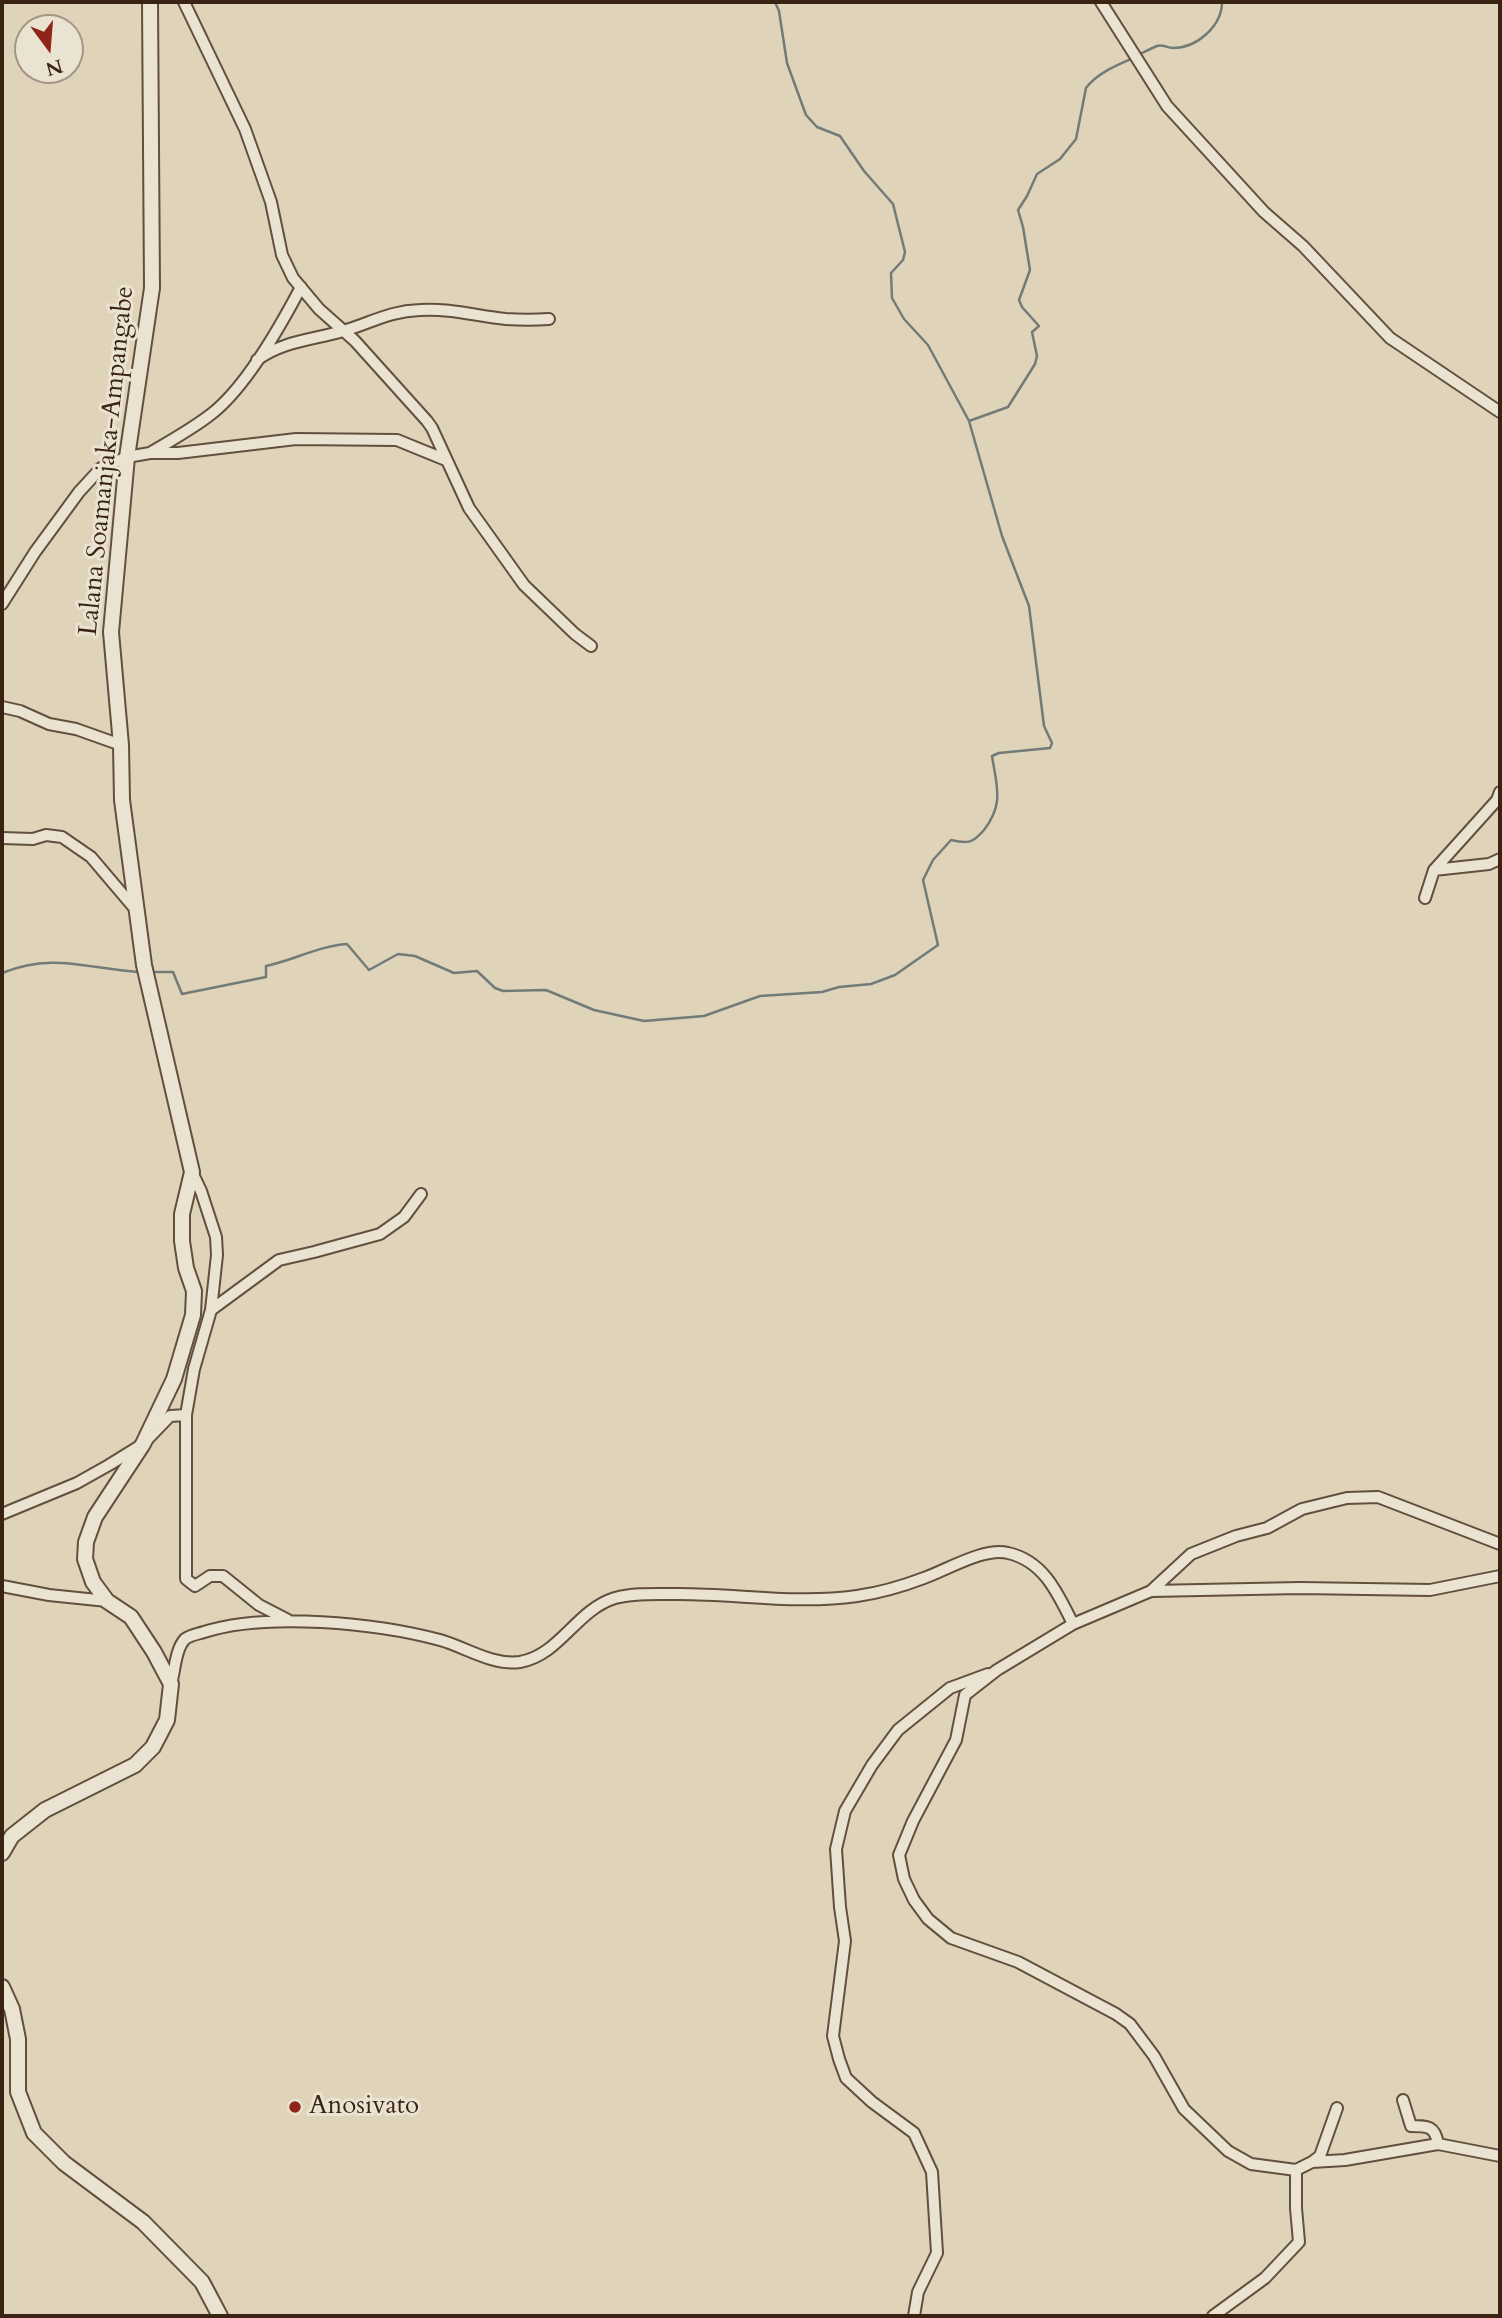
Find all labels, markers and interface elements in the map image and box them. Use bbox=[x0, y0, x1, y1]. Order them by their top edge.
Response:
north arrow bbox=[14, 14, 84, 84]
text: N bbox=[43, 52, 66, 82]
street label: Lalana Soamanjaka-Ampangabe bbox=[74, 285, 142, 637]
place label: Anosivato bbox=[309, 2091, 419, 2123]
marker: Anosivato bbox=[287, 2099, 303, 2115]

